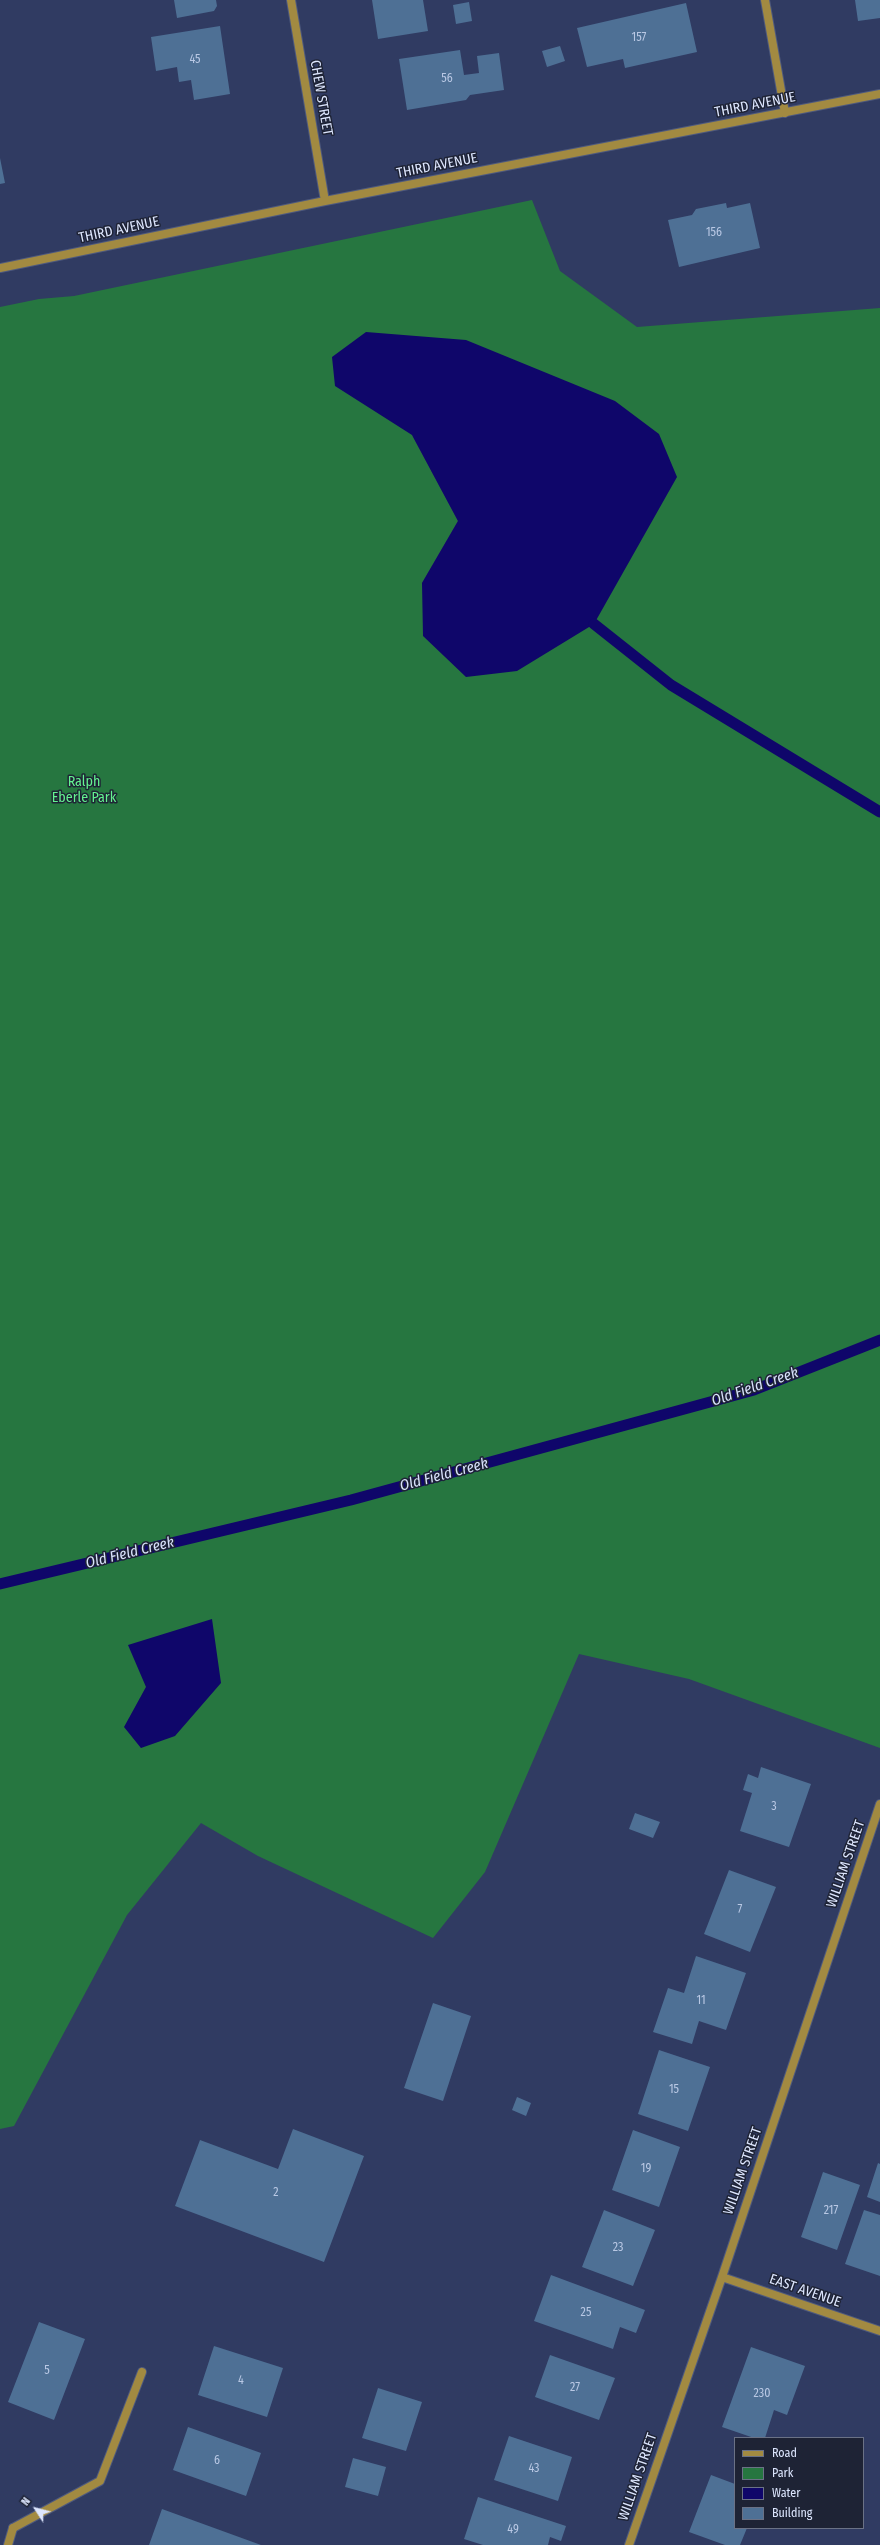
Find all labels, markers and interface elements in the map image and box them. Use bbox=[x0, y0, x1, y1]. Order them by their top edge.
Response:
house number: 157 bbox=[632, 31, 646, 45]
house number: 45 bbox=[189, 53, 201, 67]
street label: CHEW STREET bbox=[306, 59, 336, 137]
house number: 56 bbox=[441, 72, 453, 86]
street label: THIRD AVENUE bbox=[713, 89, 797, 121]
street label: THIRD AVENUE bbox=[395, 150, 479, 182]
street label: THIRD AVENUE bbox=[77, 213, 161, 247]
house number: 156 bbox=[706, 226, 722, 240]
park label: Ralph Eberle Park bbox=[52, 774, 116, 806]
water label: Old Field Creek bbox=[709, 1364, 801, 1410]
water label: Old Field Creek bbox=[398, 1455, 490, 1495]
water label: Old Field Creek bbox=[84, 1533, 176, 1573]
house number: 3 bbox=[771, 1800, 777, 1814]
street label: WILLIAM STREET bbox=[823, 1818, 869, 1910]
house number: 7 bbox=[738, 1903, 742, 1917]
house number: 11 bbox=[696, 1994, 706, 2008]
house number: 15 bbox=[669, 2083, 679, 2097]
street label: WILLIAM STREET bbox=[720, 2125, 766, 2217]
house number: 19 bbox=[641, 2162, 651, 2176]
house number: 2 bbox=[273, 2186, 279, 2200]
house number: 217 bbox=[824, 2204, 838, 2218]
house number: 23 bbox=[613, 2241, 623, 2255]
street label: EAST AVENUE bbox=[767, 2271, 843, 2311]
house number: 25 bbox=[581, 2306, 591, 2320]
house number: 5 bbox=[44, 2364, 50, 2378]
house number: 4 bbox=[238, 2374, 244, 2388]
house number: 27 bbox=[570, 2381, 580, 2395]
house number: 230 bbox=[754, 2387, 770, 2401]
street label: WILLIAM STREET bbox=[615, 2431, 661, 2523]
legend bbox=[734, 2437, 864, 2529]
text: Road bbox=[772, 2446, 797, 2460]
house number: 6 bbox=[214, 2454, 220, 2468]
house number: 43 bbox=[528, 2462, 540, 2476]
text: Park bbox=[772, 2466, 793, 2480]
text: Water bbox=[772, 2486, 800, 2500]
north arrow bbox=[16, 2489, 56, 2529]
text: N bbox=[19, 2495, 33, 2508]
text: Building bbox=[772, 2506, 812, 2520]
house number: 49 bbox=[507, 2523, 519, 2537]

